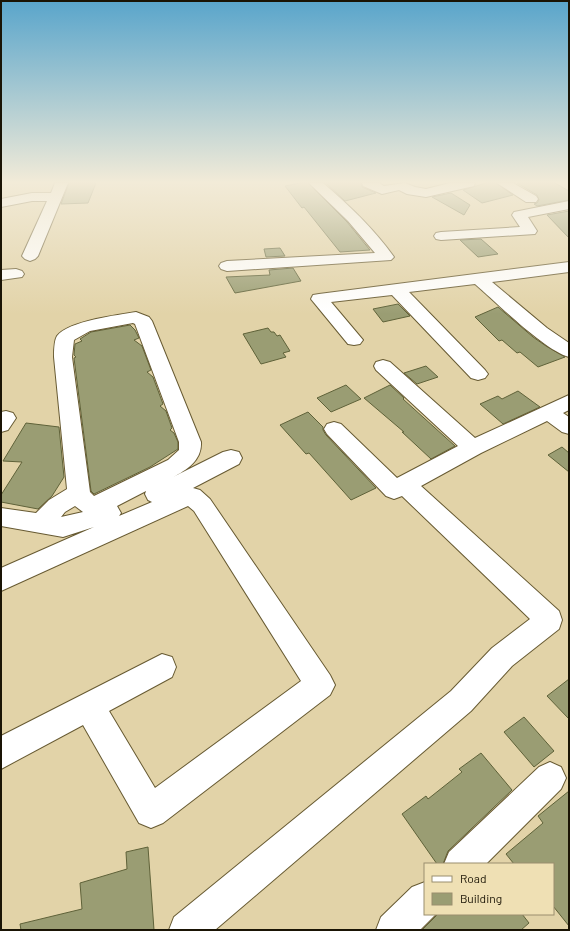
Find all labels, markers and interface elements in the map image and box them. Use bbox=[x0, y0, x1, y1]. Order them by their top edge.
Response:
legend bbox=[424, 863, 554, 915]
text: Road bbox=[460, 871, 487, 885]
text: Building bbox=[460, 891, 502, 905]

